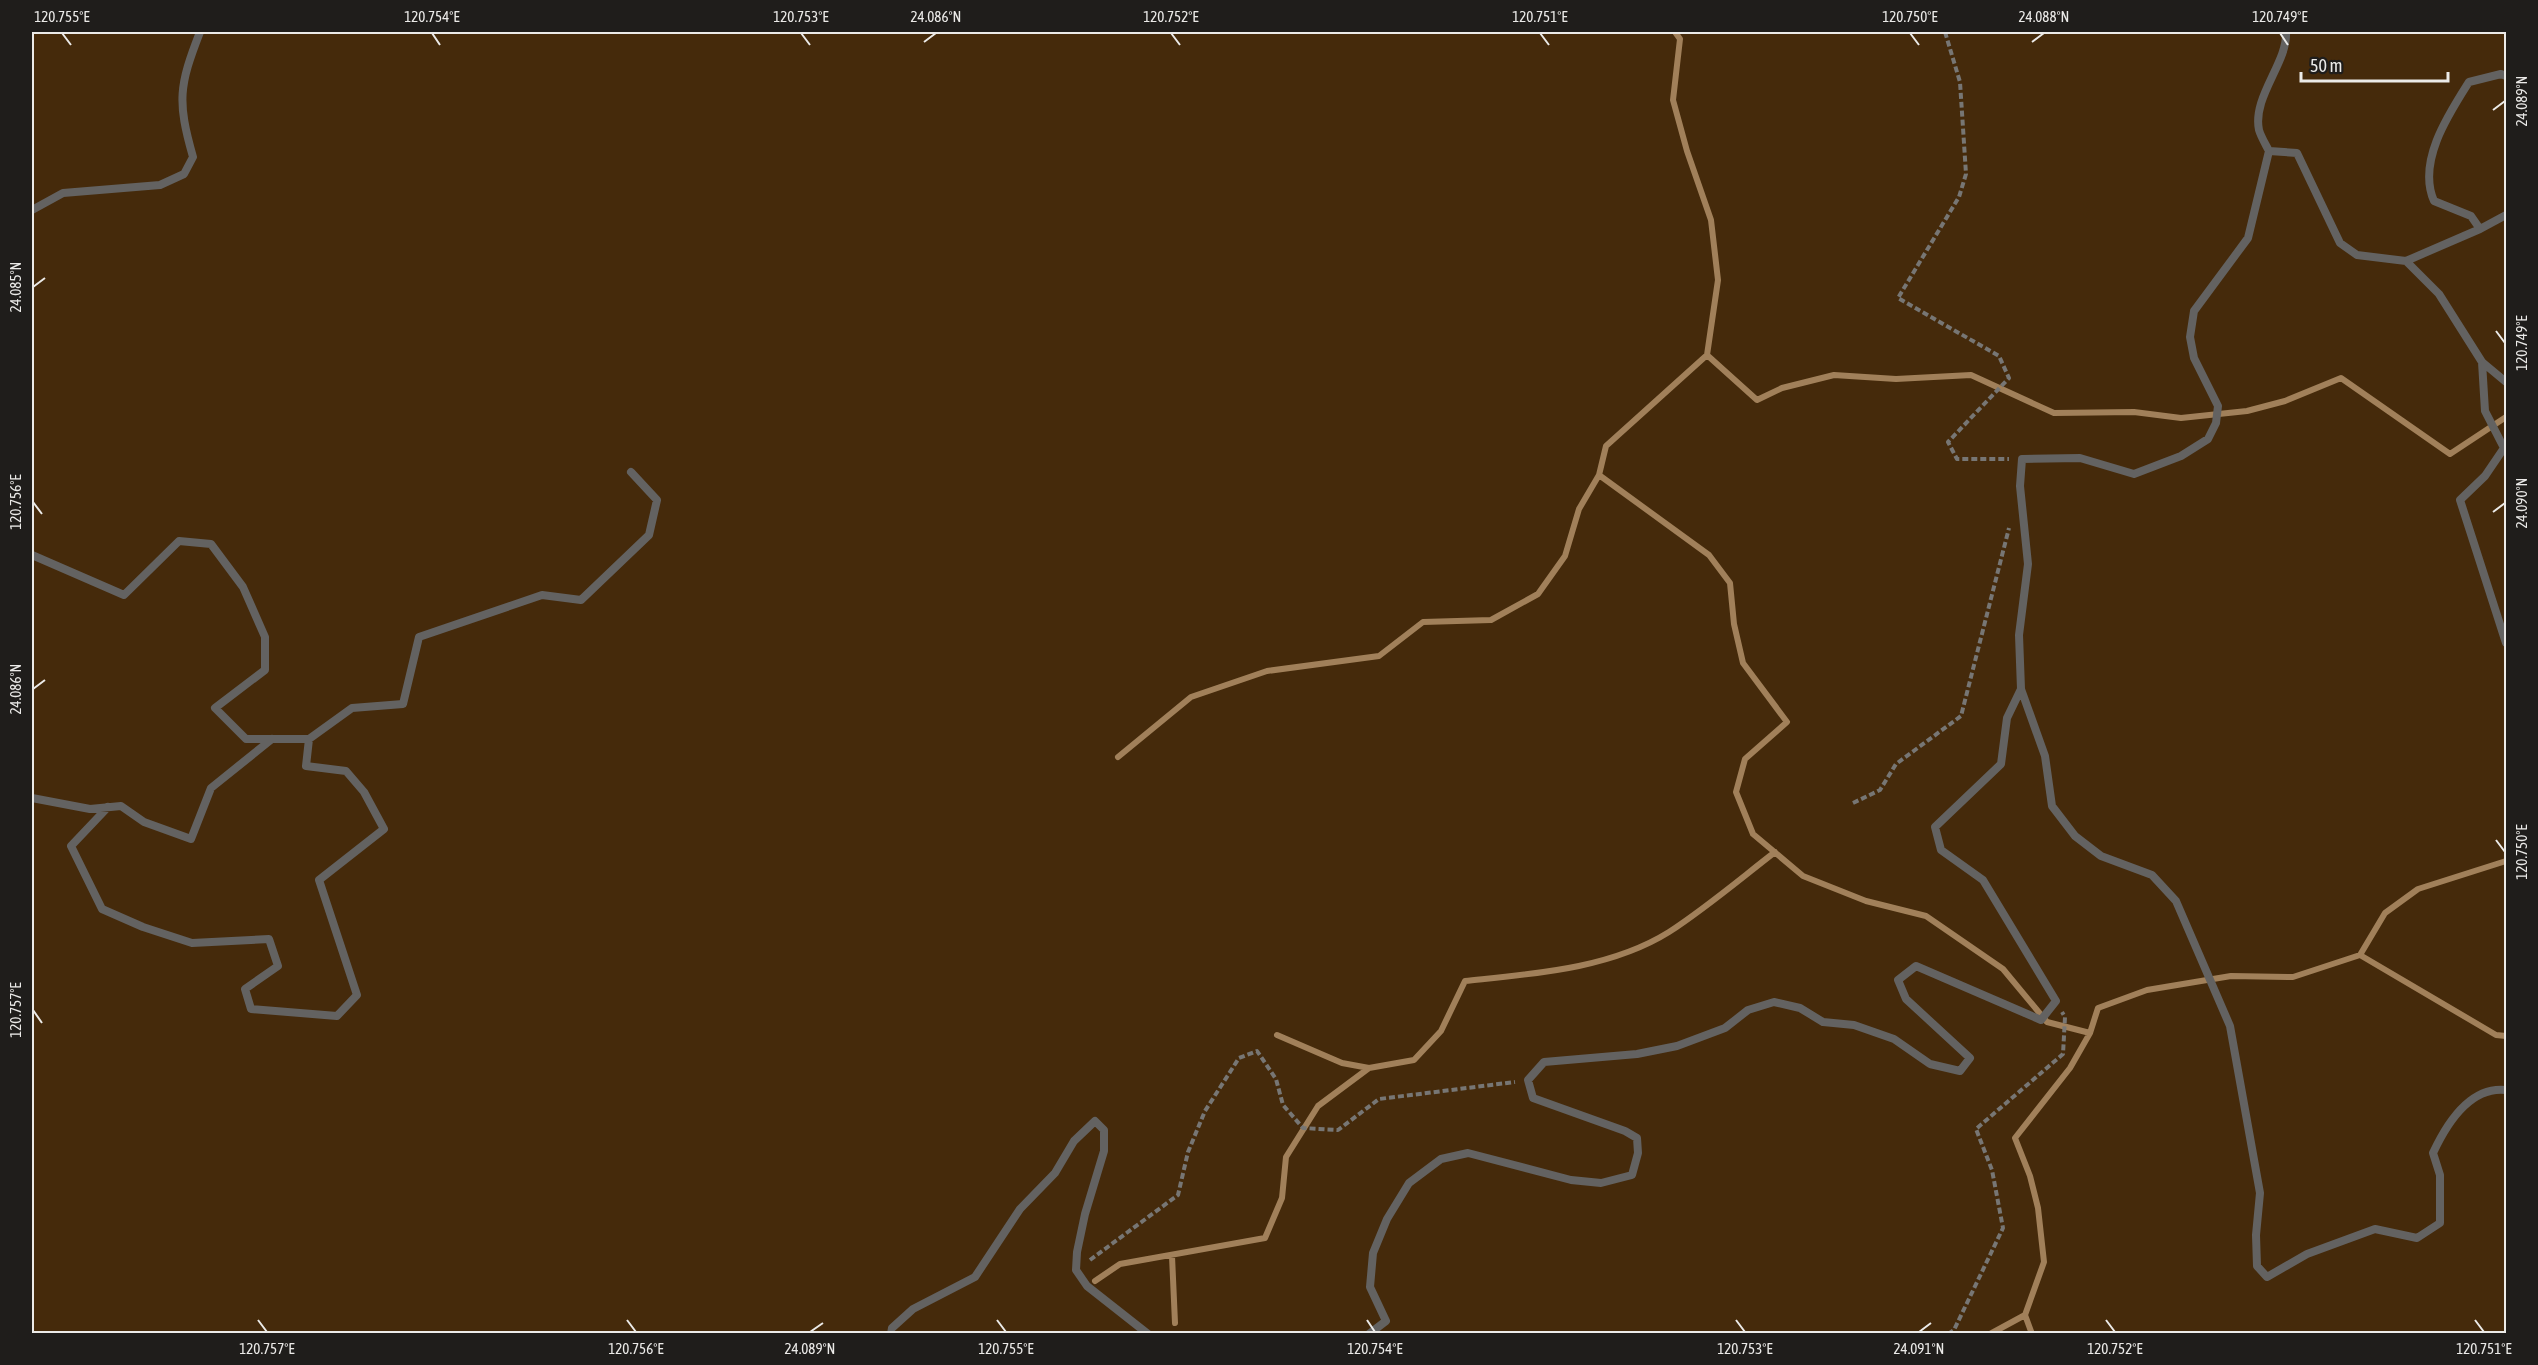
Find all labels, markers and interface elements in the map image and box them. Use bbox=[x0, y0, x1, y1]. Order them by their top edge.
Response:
text: 120.755°E bbox=[34, 8, 90, 25]
text: 120.754°E bbox=[404, 8, 460, 25]
text: 120.753°E bbox=[773, 8, 829, 25]
text: 24.086°N bbox=[911, 8, 961, 25]
text: 120.752°E bbox=[1143, 8, 1199, 25]
text: 120.751°E bbox=[1512, 8, 1568, 25]
text: 120.750°E bbox=[1882, 8, 1938, 25]
text: 24.088°N bbox=[2019, 8, 2069, 25]
text: 120.749°E bbox=[2252, 8, 2308, 25]
scale bar bbox=[2301, 45, 2448, 83]
text: 50 m bbox=[2310, 55, 2342, 76]
text: 24.089°N bbox=[2513, 76, 2530, 126]
text: 24.085°N bbox=[7, 262, 24, 312]
text: 120.749°E bbox=[2513, 315, 2530, 371]
text: 120.756°E bbox=[7, 474, 24, 530]
text: 24.090°N bbox=[2513, 478, 2530, 528]
text: 24.086°N bbox=[7, 664, 24, 714]
text: 120.750°E bbox=[2513, 824, 2530, 880]
text: 120.757°E bbox=[7, 982, 24, 1038]
text: 120.757°E bbox=[239, 1340, 295, 1357]
text: 120.756°E bbox=[608, 1340, 664, 1357]
text: 24.089°N bbox=[785, 1340, 835, 1357]
text: 120.755°E bbox=[978, 1340, 1034, 1357]
text: 120.754°E bbox=[1347, 1340, 1403, 1357]
text: 120.753°E bbox=[1717, 1340, 1773, 1357]
text: 24.091°N bbox=[1894, 1340, 1944, 1357]
text: 120.752°E bbox=[2087, 1340, 2143, 1357]
text: 120.751°E bbox=[2456, 1340, 2512, 1357]

